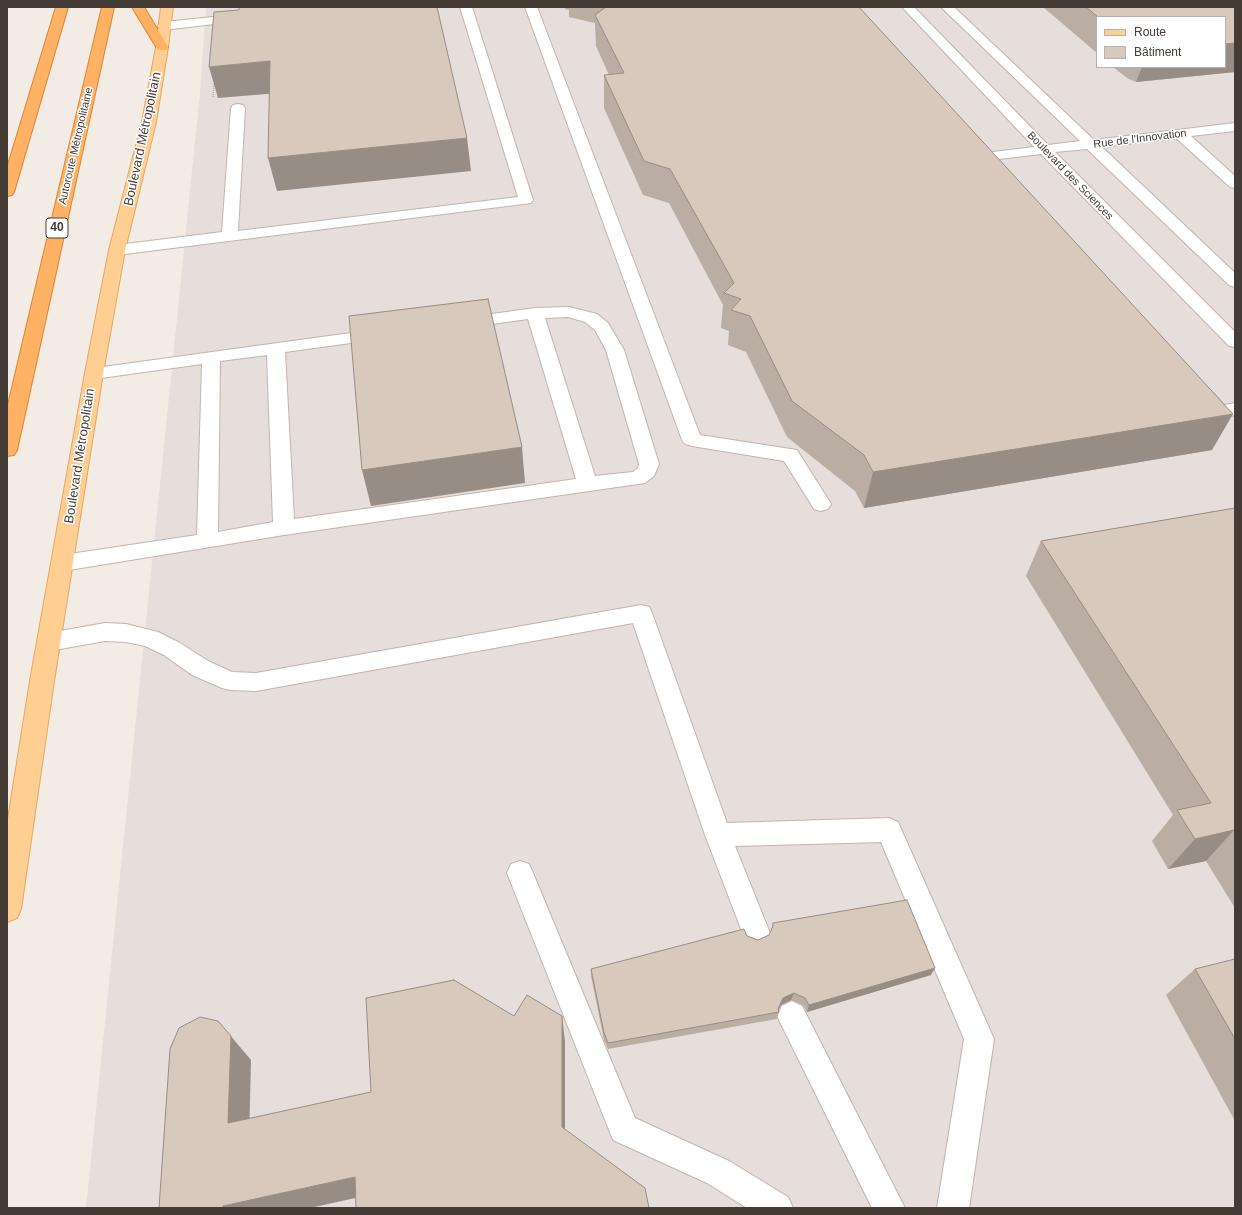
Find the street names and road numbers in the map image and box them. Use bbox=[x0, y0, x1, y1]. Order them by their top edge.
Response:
street label: Boulevard Métropolitain bbox=[121, 71, 165, 207]
street label: Autoroute Métropolitaine bbox=[56, 86, 96, 206]
street label: Rue de l'Innovation bbox=[1093, 127, 1187, 151]
street label: Boulevard des Sciences bbox=[1024, 129, 1116, 223]
road number: 40 bbox=[46, 218, 68, 238]
street label: Boulevard Métropolitain bbox=[62, 387, 98, 525]

